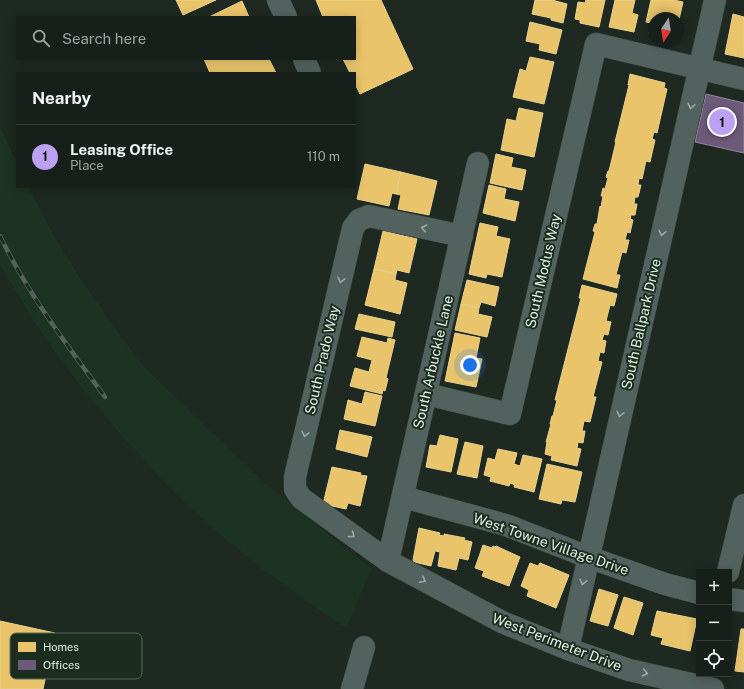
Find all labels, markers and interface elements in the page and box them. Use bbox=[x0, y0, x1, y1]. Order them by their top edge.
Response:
north arrow bbox=[648, 12, 684, 48]
search box bbox=[16, 16, 356, 60]
icon: search bbox=[30, 27, 52, 49]
text: Search here bbox=[62, 30, 146, 47]
text: Nearby bbox=[32, 88, 91, 108]
one-way arrow bbox=[687, 103, 695, 109]
pin: 1 bbox=[709, 107, 735, 137]
text: Leasing Office bbox=[70, 141, 173, 158]
text: 1 bbox=[42, 149, 48, 164]
text: 110 m bbox=[307, 149, 340, 164]
text: Place bbox=[70, 158, 104, 173]
street label: South Modus Way bbox=[522, 212, 564, 330]
one-way arrow bbox=[421, 224, 427, 232]
one-way arrow bbox=[658, 230, 666, 236]
street label: South Ballpark Drive bbox=[618, 257, 664, 391]
one-way arrow bbox=[338, 277, 346, 283]
street label: South Arbuckle Lane bbox=[410, 294, 456, 430]
street label: South Prado Way bbox=[302, 304, 342, 416]
your location bbox=[460, 355, 480, 375]
one-way arrow bbox=[617, 411, 625, 417]
one-way arrow bbox=[302, 431, 310, 437]
street label: West Towne Village Drive bbox=[471, 510, 631, 578]
one-way arrow bbox=[347, 530, 354, 537]
map controls bbox=[696, 569, 732, 677]
button: + bbox=[696, 569, 732, 605]
one-way arrow bbox=[418, 575, 426, 583]
one-way arrow bbox=[579, 579, 587, 585]
button: − bbox=[696, 605, 732, 641]
street label: West Perimeter Drive bbox=[490, 610, 624, 674]
legend bbox=[10, 633, 142, 679]
text: Homes bbox=[43, 641, 79, 653]
button: locate bbox=[696, 641, 732, 677]
text: Offices bbox=[43, 659, 80, 671]
one-way arrow bbox=[642, 669, 648, 677]

